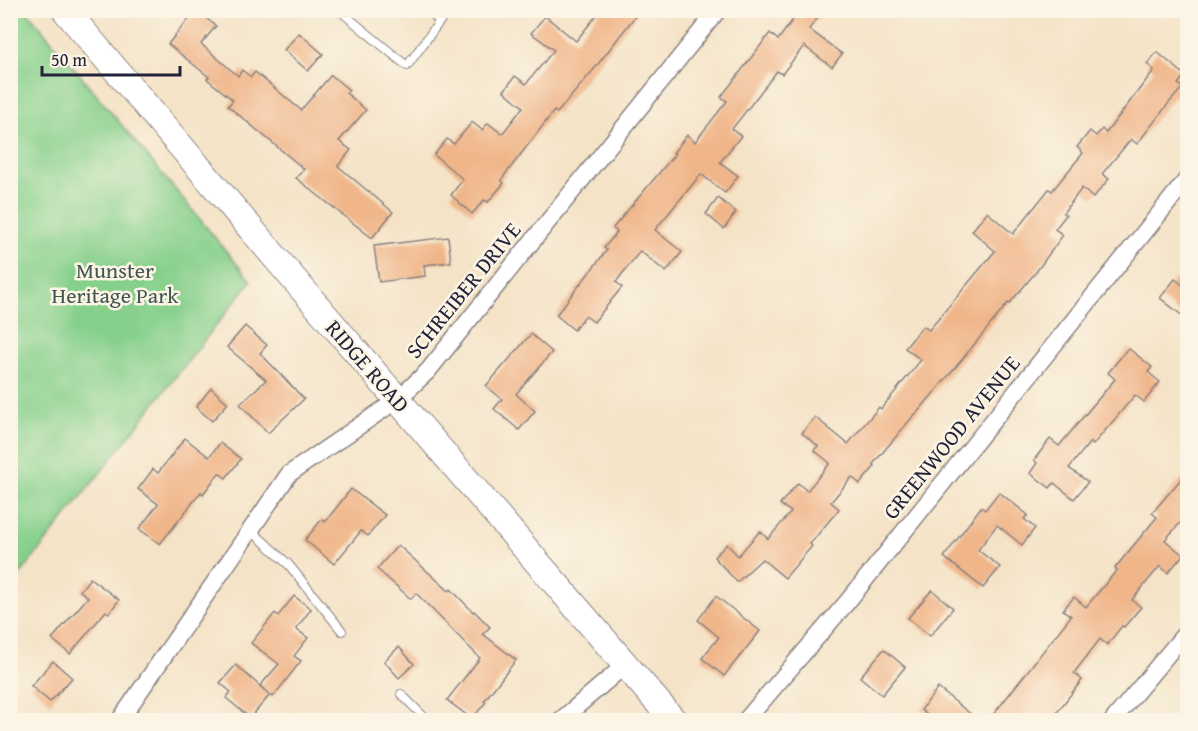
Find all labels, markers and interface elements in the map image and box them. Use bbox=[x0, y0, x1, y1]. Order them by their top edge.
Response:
scale bar bbox=[42, 39, 180, 77]
text: 50 m bbox=[51, 46, 87, 73]
street label: SCHREIBER DRIVE bbox=[398, 215, 528, 365]
park label: Munster Heritage Park bbox=[52, 254, 179, 311]
street label: RIDGE ROAD bbox=[319, 313, 417, 419]
street label: GREENWOOD AVENUE bbox=[875, 348, 1027, 526]

